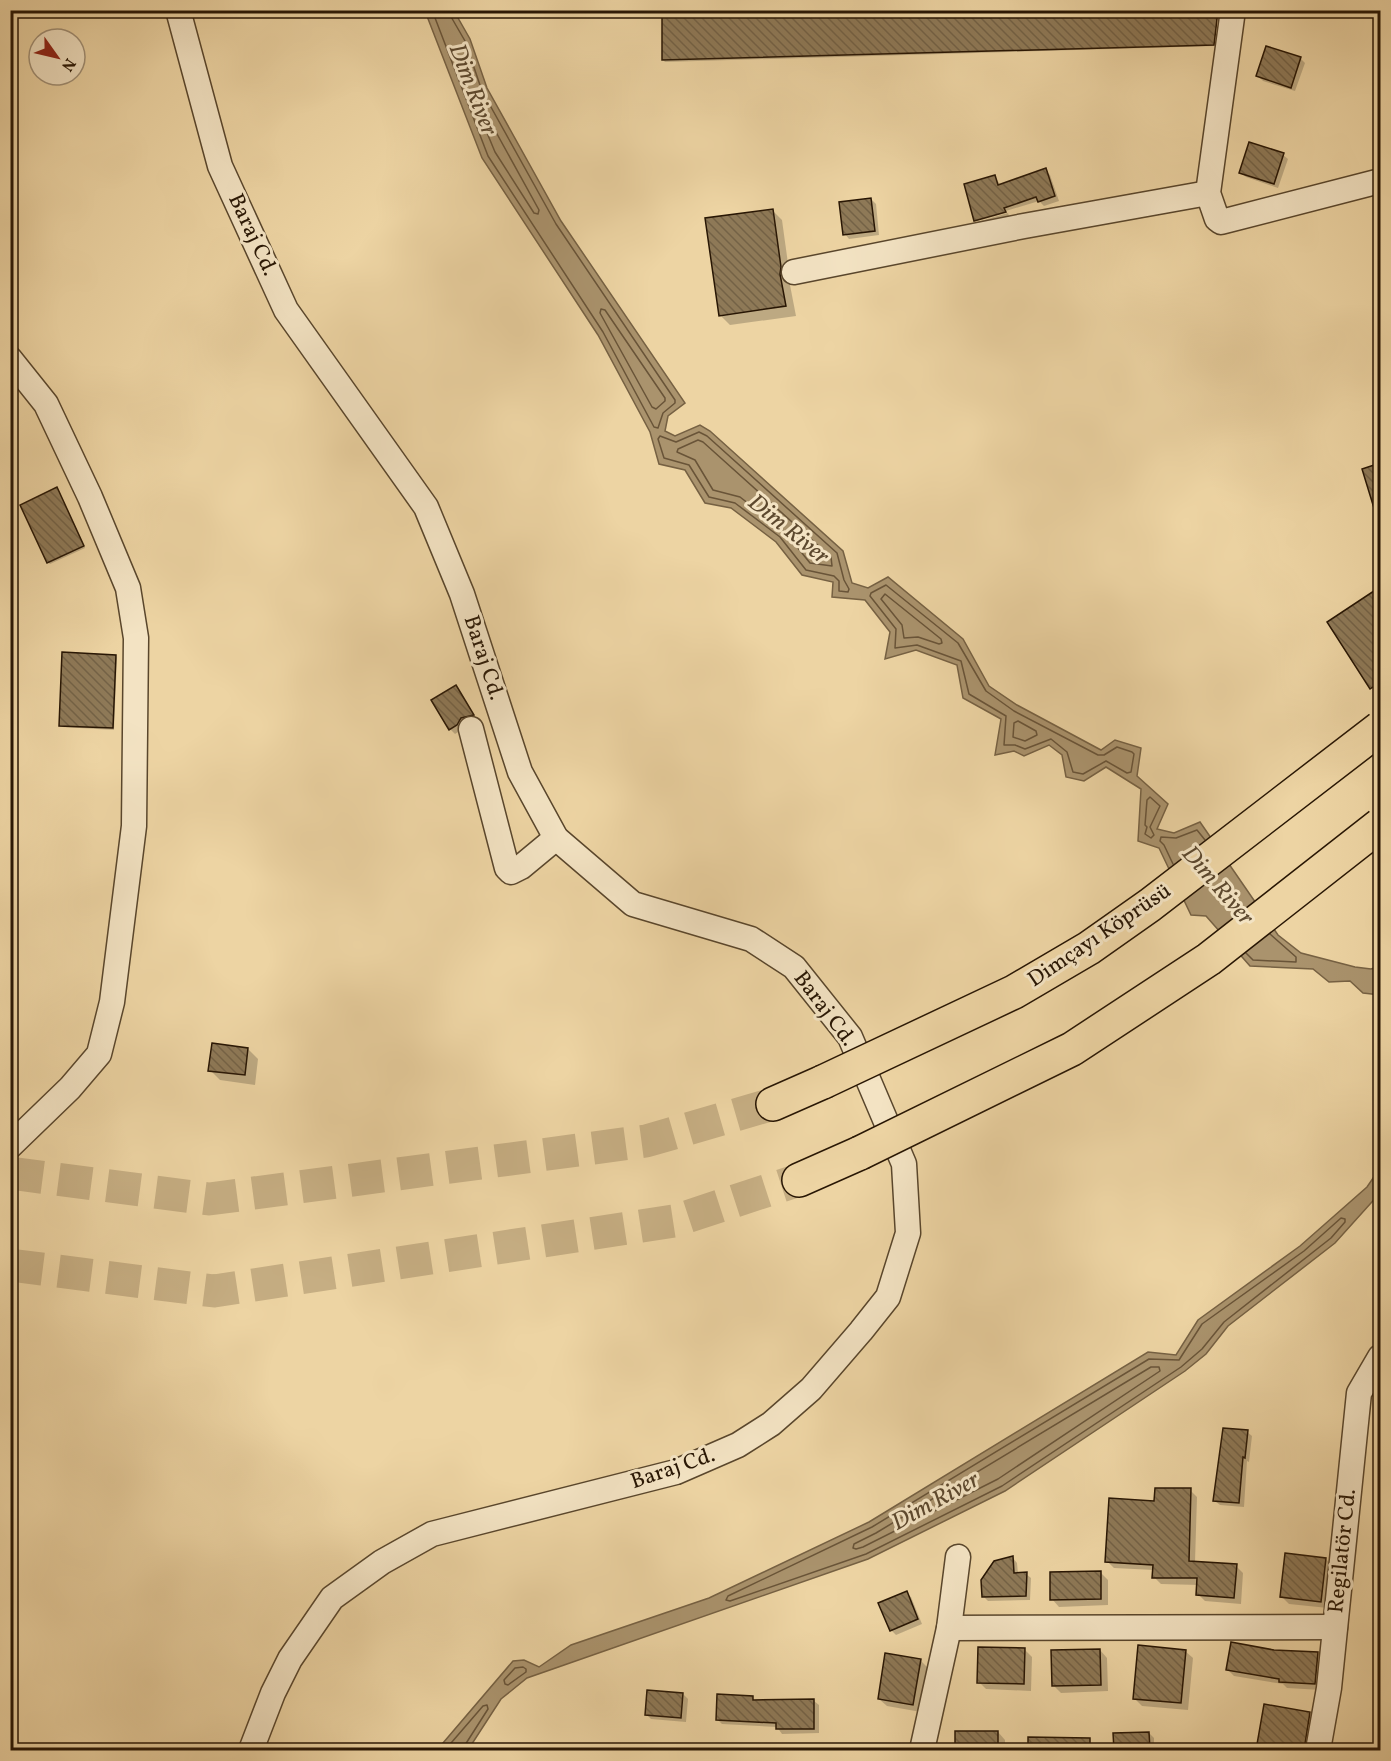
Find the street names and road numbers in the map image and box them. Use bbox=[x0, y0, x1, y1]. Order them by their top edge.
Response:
street label: Baraj Cd. bbox=[219, 189, 285, 281]
street label: Baraj Cd. bbox=[455, 612, 511, 704]
street label: Dimçayı Köprüsü bbox=[1022, 876, 1178, 996]
street label: Baraj Cd. bbox=[785, 965, 863, 1053]
street label: Baraj Cd. bbox=[627, 1440, 719, 1498]
street label: Regilatör Cd. bbox=[1321, 1487, 1365, 1615]

